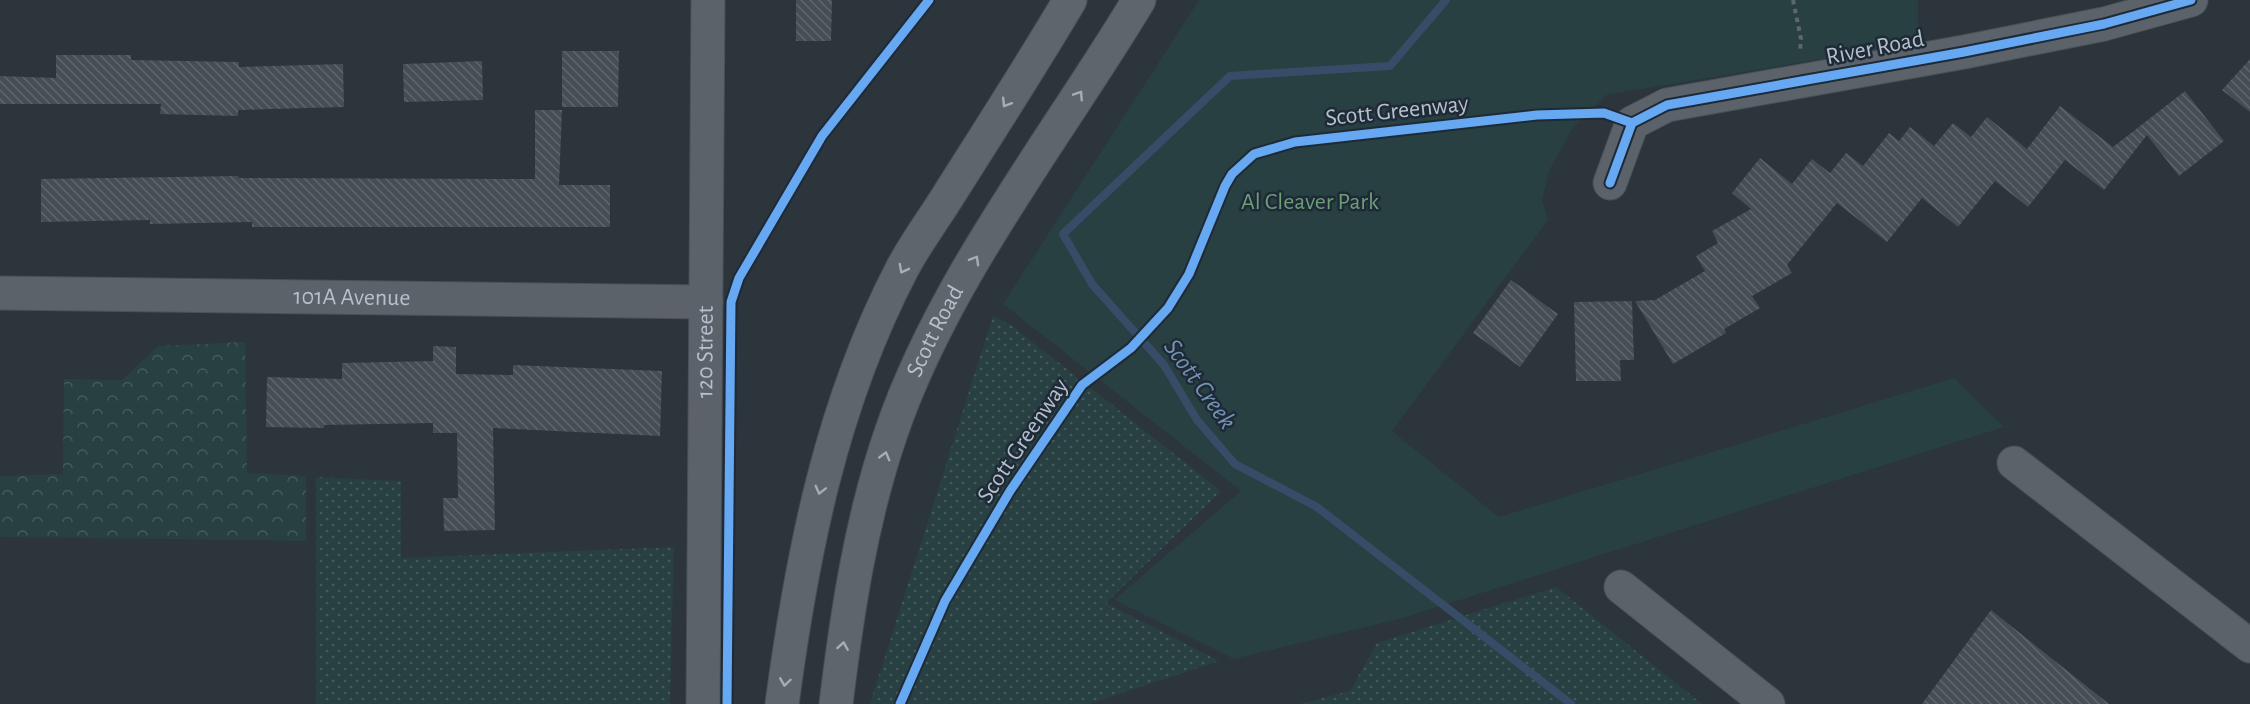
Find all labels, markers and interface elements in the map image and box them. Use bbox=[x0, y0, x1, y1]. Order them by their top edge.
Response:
street label: River Road bbox=[1824, 27, 1926, 69]
one-way arrow bbox=[1072, 91, 1084, 101]
street label: Scott Greenway bbox=[1324, 92, 1470, 130]
one-way arrow bbox=[1002, 96, 1013, 107]
park label: Al Cleaver Park bbox=[1241, 190, 1379, 214]
one-way arrow bbox=[968, 256, 980, 266]
one-way arrow bbox=[899, 262, 910, 273]
street label: Scott Road bbox=[902, 282, 968, 381]
street label: 101A Avenue bbox=[293, 285, 411, 310]
street label: 120 Street bbox=[693, 305, 718, 398]
water label: Scott Creek bbox=[1159, 334, 1241, 434]
street label: Scott Greenway bbox=[973, 375, 1073, 507]
one-way arrow bbox=[878, 451, 890, 461]
one-way arrow bbox=[815, 485, 828, 495]
one-way arrow bbox=[837, 641, 849, 651]
one-way arrow bbox=[780, 677, 792, 686]

